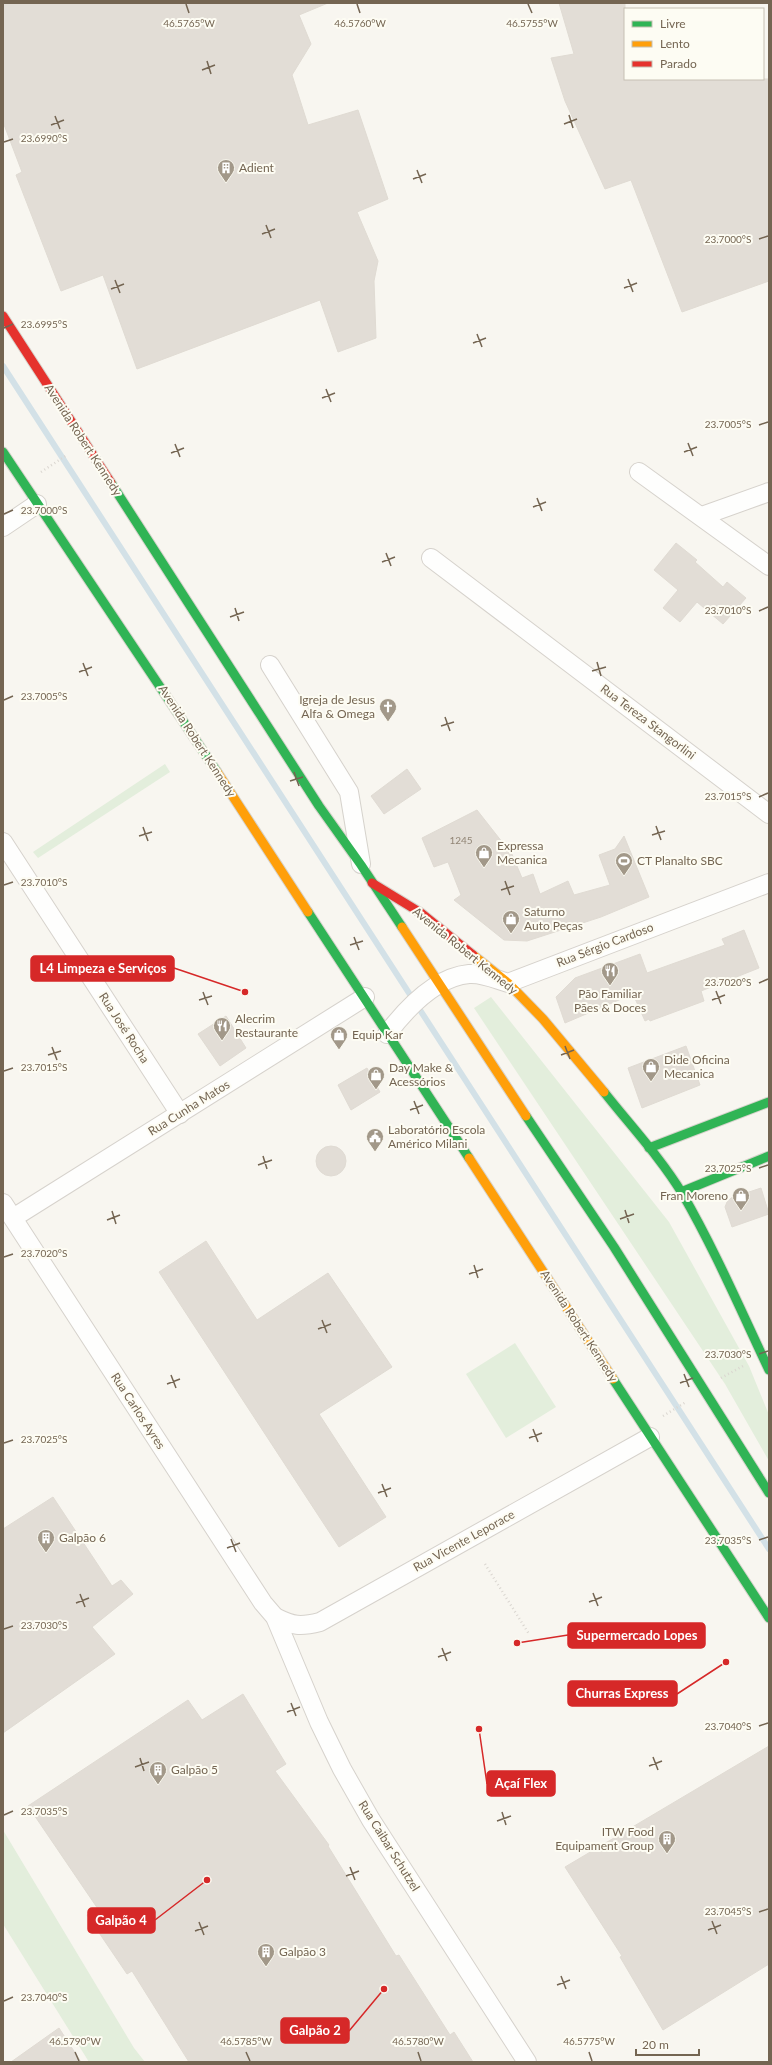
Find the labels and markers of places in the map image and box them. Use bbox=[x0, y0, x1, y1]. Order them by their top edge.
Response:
building icon: Adient bbox=[216, 158, 236, 183]
place label: Adient bbox=[239, 160, 275, 175]
place label: Igreja de Jesus Alfa & Omega bbox=[299, 692, 375, 721]
church icon: Igreja de Jesus Alfa & Omega bbox=[378, 697, 398, 722]
place label: Expressa Mecanica bbox=[497, 838, 547, 867]
shop icon: Expressa Mecanica bbox=[474, 843, 494, 868]
sports icon: CT Planalto SBC bbox=[614, 851, 634, 876]
place label: CT Planalto SBC bbox=[637, 853, 723, 868]
place label: Saturno Auto Peças bbox=[524, 904, 583, 933]
shop icon: Saturno Auto Peças bbox=[501, 909, 521, 934]
callout: L4 Limpeza e Serviços bbox=[31, 956, 174, 981]
restaurant icon: Pão Familiar Pães & Doces bbox=[600, 961, 620, 986]
place label: Pão Familiar Pães & Doces bbox=[574, 986, 646, 1015]
place label: Alecrim Restaurante bbox=[235, 1011, 298, 1040]
restaurant icon: Alecrim Restaurante bbox=[212, 1016, 232, 1041]
shop icon: Equip Kar bbox=[329, 1025, 349, 1050]
place label: Equip Kar bbox=[352, 1027, 404, 1042]
place label: Dide Oficina Mecanica bbox=[664, 1052, 730, 1081]
shop icon: Dide Oficina Mecanica bbox=[641, 1057, 661, 1082]
place label: Day Make & Acessórios bbox=[389, 1060, 454, 1089]
shop icon: Day Make & Acessórios bbox=[366, 1065, 386, 1090]
place label: Laboratório Escola Américo Milani bbox=[388, 1122, 485, 1151]
public building icon: Laboratório Escola Américo Milani bbox=[365, 1127, 385, 1152]
shop icon: Fran Moreno bbox=[731, 1186, 751, 1211]
place label: Fran Moreno bbox=[660, 1188, 728, 1203]
building icon: Galpão 6 bbox=[36, 1528, 56, 1553]
place label: Galpão 6 bbox=[59, 1530, 106, 1545]
callout: Supermercado Lopes bbox=[568, 1623, 705, 1648]
callout: Churras Express bbox=[568, 1681, 677, 1706]
building icon: Galpão 5 bbox=[148, 1760, 168, 1785]
place label: Galpão 5 bbox=[171, 1762, 218, 1777]
callout: Açaí Flex bbox=[487, 1771, 555, 1796]
place label: ITW Food Equipament Group bbox=[555, 1824, 654, 1853]
building icon: ITW Food Equipament Group bbox=[657, 1829, 677, 1854]
callout: Galpão 4 bbox=[88, 1908, 155, 1933]
building icon: Galpão 3 bbox=[256, 1942, 276, 1967]
place label: Galpão 3 bbox=[279, 1944, 326, 1959]
callout: Galpão 2 bbox=[281, 2018, 349, 2043]

